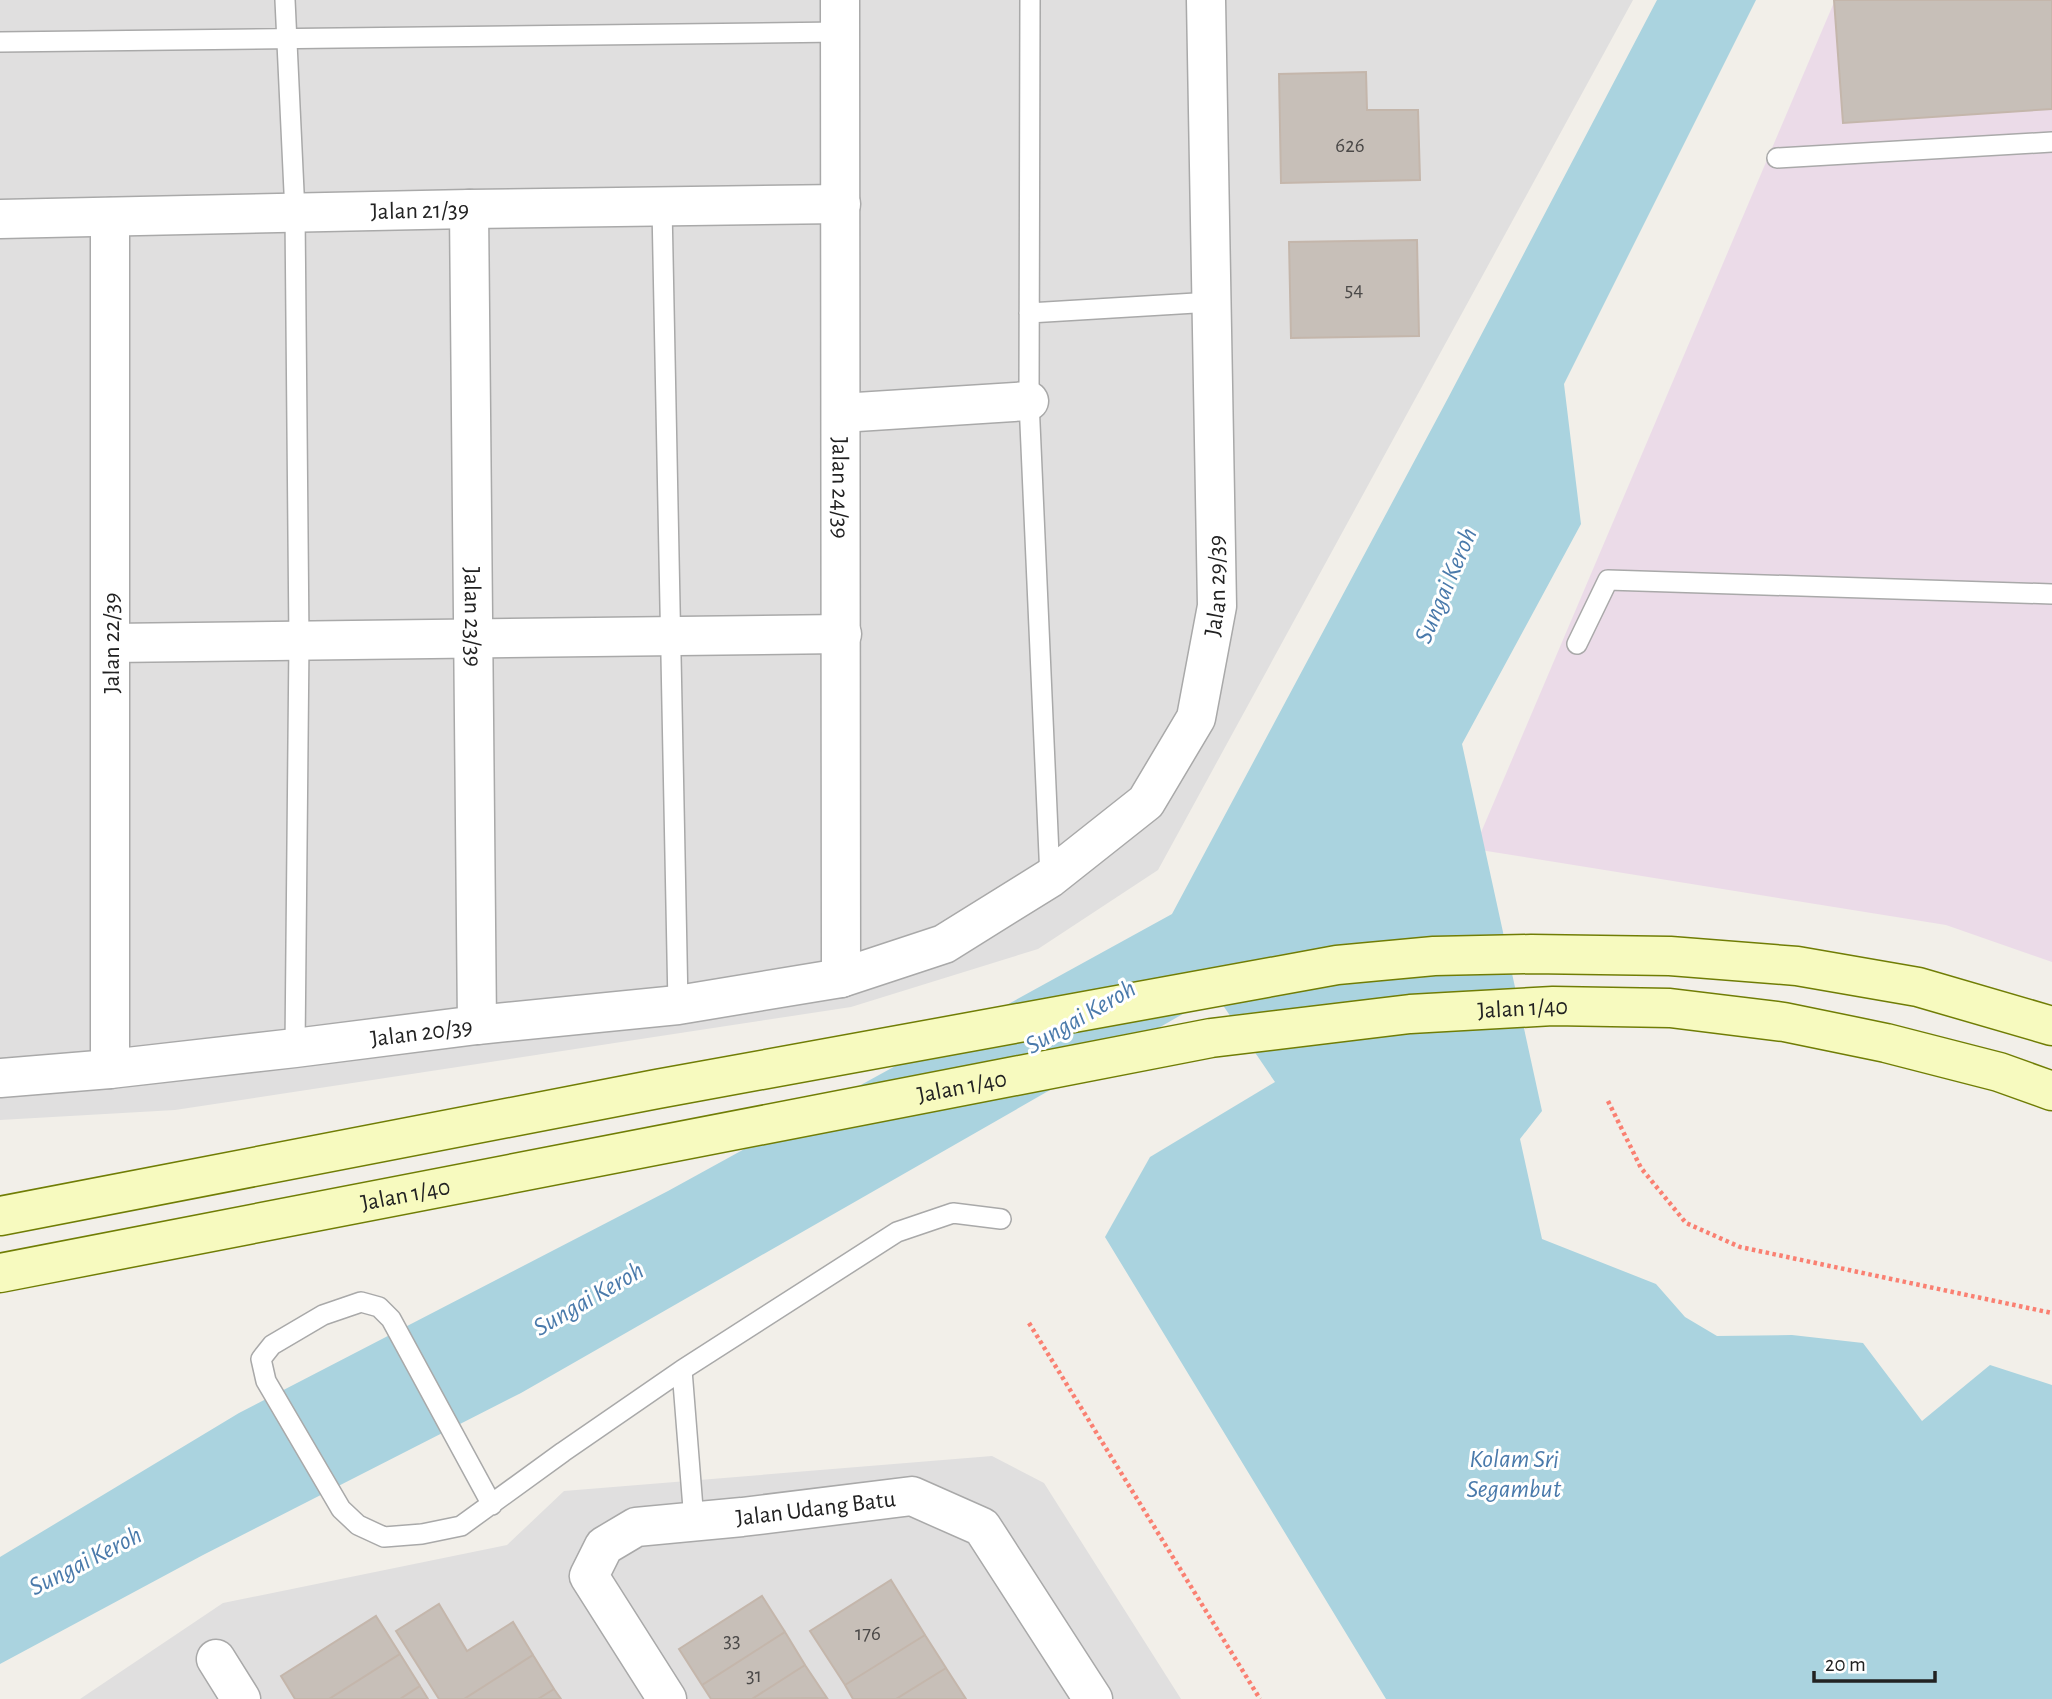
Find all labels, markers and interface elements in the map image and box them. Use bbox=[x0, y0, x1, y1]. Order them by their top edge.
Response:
house number: 626 bbox=[1335, 135, 1365, 156]
street label: Jalan 21/39 bbox=[370, 198, 469, 224]
house number: 54 bbox=[1345, 279, 1363, 300]
street label: Jalan 24/39 bbox=[827, 437, 852, 539]
water label: Sungai Keroh bbox=[1410, 524, 1482, 647]
street label: Jalan 29/39 bbox=[1201, 535, 1231, 638]
street label: Jalan 23/39 bbox=[460, 567, 484, 667]
street label: Jalan 22/39 bbox=[100, 592, 124, 694]
water label: Sungai Keroh bbox=[1021, 975, 1140, 1059]
street label: Jalan 1/40 bbox=[1477, 995, 1568, 1023]
street label: Jalan 20/39 bbox=[369, 1015, 474, 1051]
street label: Jalan 1/40 bbox=[915, 1067, 1009, 1108]
street label: Jalan 1/40 bbox=[359, 1175, 452, 1216]
water label: Sungai Keroh bbox=[529, 1257, 648, 1341]
water label: Kolam Sri Segambut bbox=[1467, 1446, 1562, 1502]
street label: Jalan Udang Batu bbox=[735, 1487, 897, 1531]
water label: Sungai Keroh bbox=[25, 1521, 146, 1600]
house number: 176 bbox=[855, 1623, 881, 1644]
house number: 33 bbox=[723, 1630, 741, 1651]
scale bar bbox=[1814, 1640, 1935, 1684]
text: 20 m bbox=[1825, 1654, 1866, 1675]
house number: 31 bbox=[746, 1665, 762, 1686]

